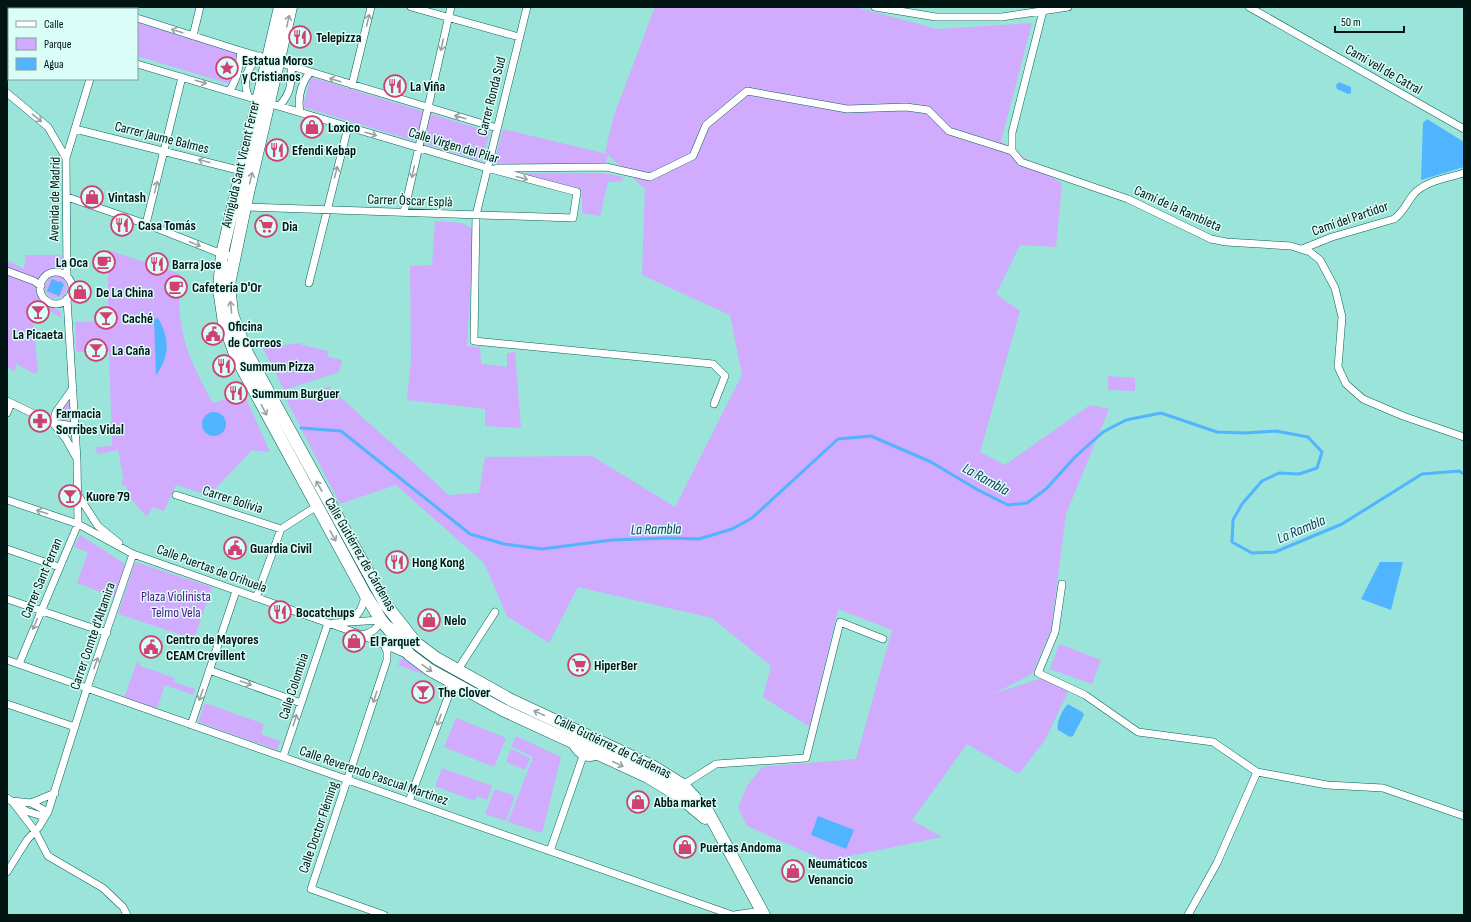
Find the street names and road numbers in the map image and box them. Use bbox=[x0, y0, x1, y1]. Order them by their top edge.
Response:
street label: Camí vell de Catral bbox=[1342, 41, 1425, 98]
street label: Carrer Ronda Sud bbox=[473, 55, 510, 137]
street label: Avinguda Sant Vicent Ferrer bbox=[217, 99, 263, 230]
street label: Carrer Jaume Balmes bbox=[113, 118, 211, 157]
street label: Calle Virgen del Pilar bbox=[407, 124, 501, 167]
street label: Avenida de Madrid bbox=[45, 156, 64, 242]
street label: Camí de la Rambleta bbox=[1131, 182, 1224, 235]
street label: Carrer Òscar Esplà bbox=[367, 191, 453, 210]
street label: Camí del Partidor bbox=[1310, 197, 1391, 240]
street label: Carrer Bolívia bbox=[201, 482, 265, 517]
street label: Calle Gutiérrez de Cárdenas bbox=[321, 494, 400, 614]
street label: Carrer Sant Ferran bbox=[17, 536, 66, 621]
street label: Calle Puertas de Orihuela bbox=[154, 541, 269, 596]
street label: Carrer Comte d'Altamira bbox=[66, 580, 119, 692]
street label: Calle Colombia bbox=[275, 651, 312, 721]
street label: Calle Gutiérrez de Cárdenas bbox=[551, 711, 674, 782]
street label: Calle Reverendo Pascual Martínez bbox=[297, 742, 450, 809]
street label: Calle Doctor Fléming bbox=[295, 779, 342, 875]

